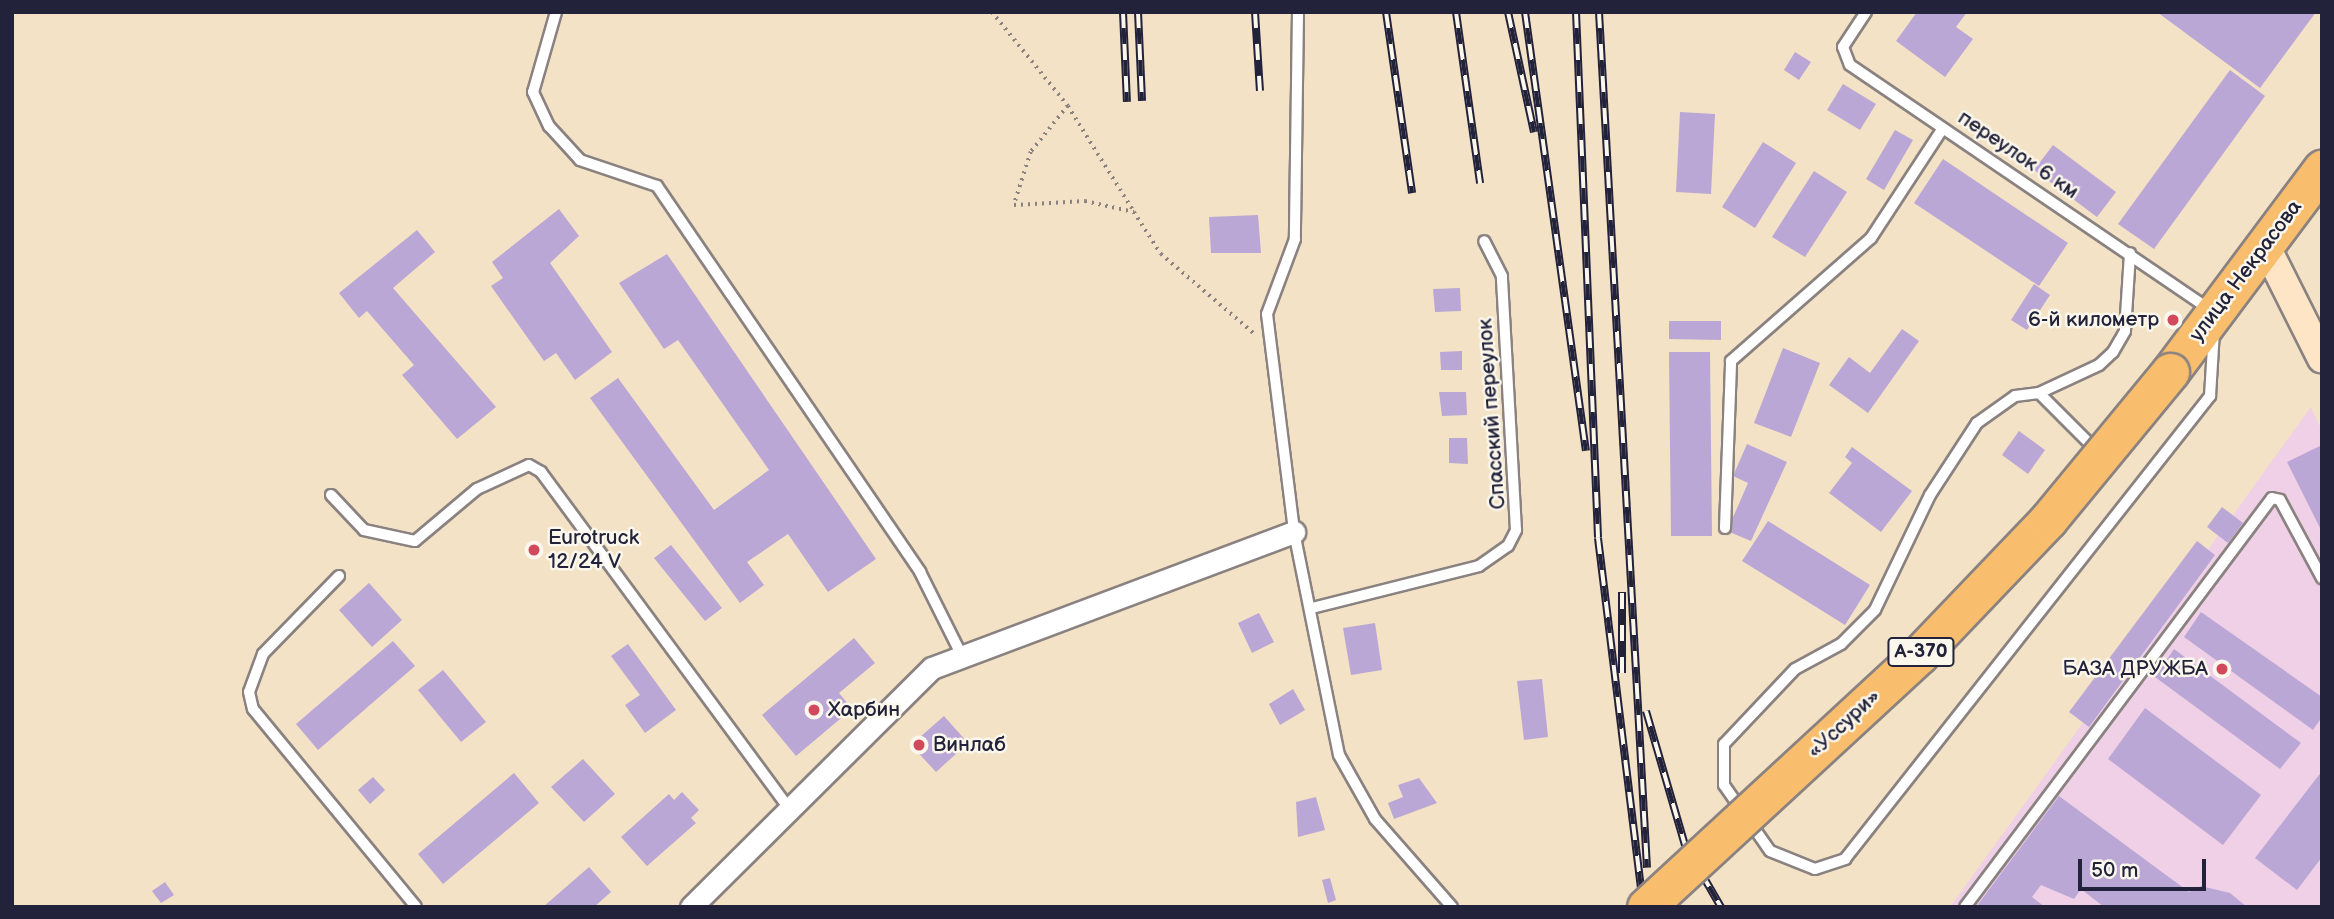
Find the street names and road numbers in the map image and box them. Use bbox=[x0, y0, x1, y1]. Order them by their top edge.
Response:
street label: переулок 6 км bbox=[1953, 105, 2083, 205]
street label: улица Некрасова bbox=[2184, 195, 2308, 347]
street label: Спасский переулок bbox=[1473, 318, 1511, 510]
road number: А-370 bbox=[1886, 636, 1956, 667]
street label: «Уссури» bbox=[1802, 684, 1886, 764]

